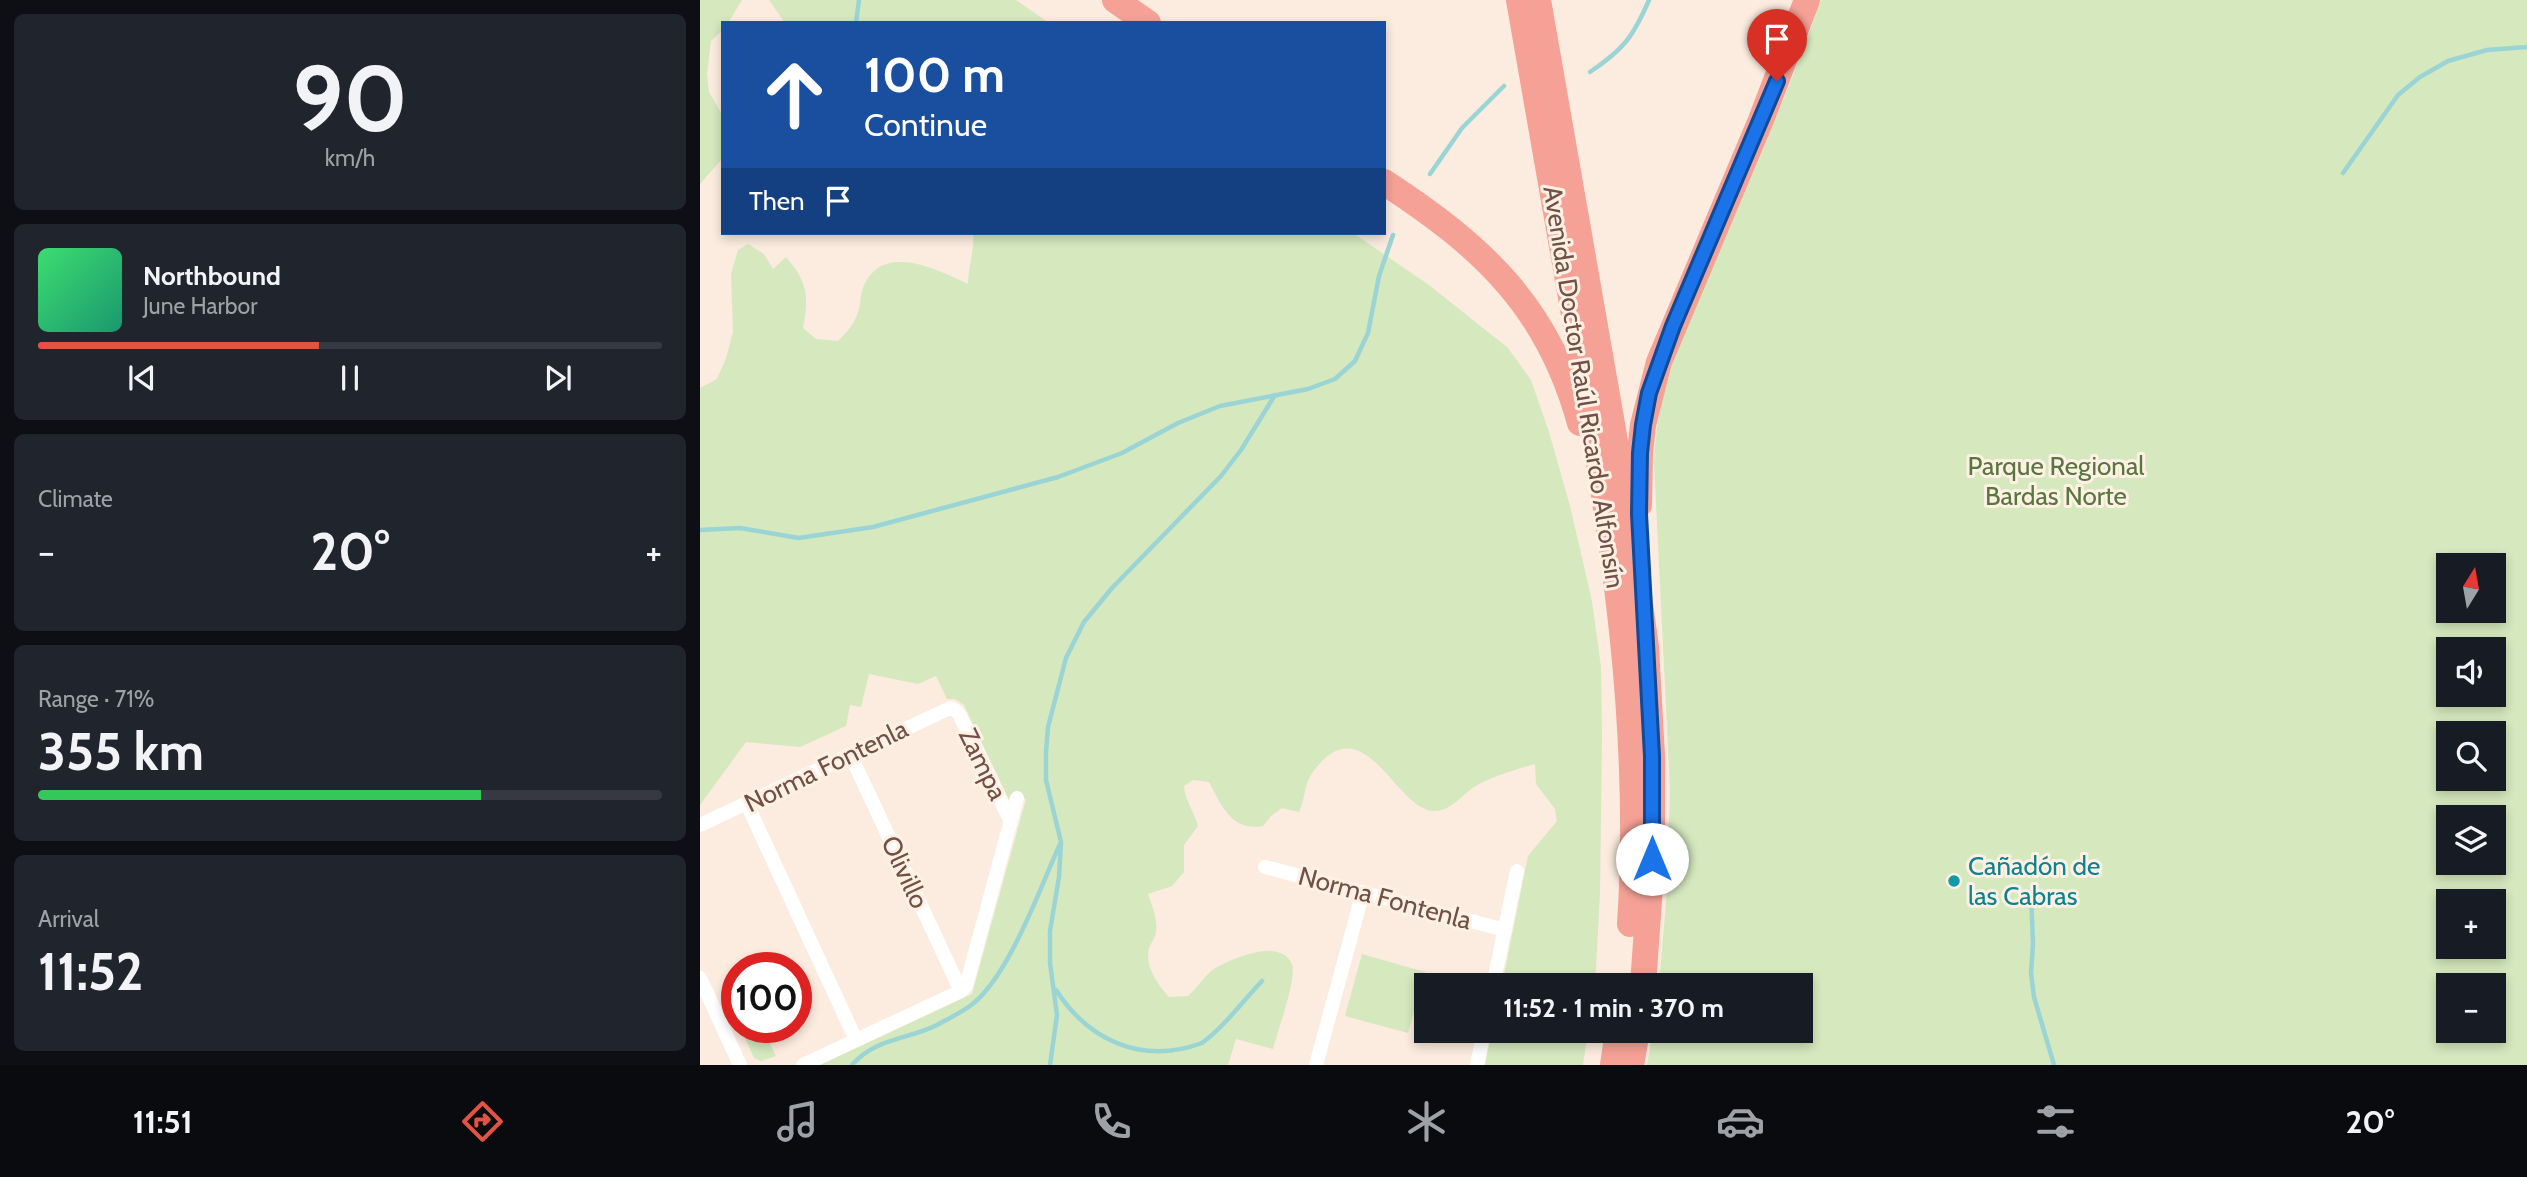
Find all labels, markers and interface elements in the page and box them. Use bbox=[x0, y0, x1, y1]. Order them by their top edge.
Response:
pin bbox=[1747, 9, 1807, 81]
icon: arrive bbox=[1758, 20, 1796, 58]
text: 90 bbox=[292, 43, 408, 154]
text: 100 m bbox=[864, 45, 1005, 104]
icon: ahead bbox=[749, 49, 840, 140]
text: Continue bbox=[864, 105, 987, 144]
text: km/h bbox=[325, 144, 375, 172]
icon: arrive bbox=[819, 182, 857, 220]
street label: Avenida Doctor Raúl Ricardo Alfonsín bbox=[1536, 183, 1632, 591]
text: Then bbox=[749, 185, 805, 217]
text: Northbound bbox=[143, 260, 281, 292]
text: June Harbor bbox=[143, 292, 257, 320]
icon: previous bbox=[123, 359, 161, 397]
icon: pause bbox=[331, 359, 369, 397]
icon: next bbox=[539, 359, 577, 397]
park label: Parque Regional Bardas Norte bbox=[1967, 450, 2145, 512]
text: Climate bbox=[38, 485, 113, 513]
text: 20° bbox=[310, 520, 390, 583]
text: − bbox=[38, 528, 55, 575]
text: + bbox=[645, 528, 662, 575]
north arrow bbox=[2436, 553, 2506, 623]
map controls bbox=[2436, 553, 2506, 1043]
button: sound bbox=[2436, 637, 2506, 707]
text: Range · 71% bbox=[38, 685, 154, 713]
street label: Norma Fontenla bbox=[739, 712, 913, 819]
text: 355 km bbox=[38, 720, 204, 783]
button: search bbox=[2436, 721, 2506, 791]
street label: Zampa bbox=[952, 723, 1014, 806]
button: layers bbox=[2436, 805, 2506, 875]
position arrow bbox=[1615, 822, 1689, 896]
street label: Olivillo bbox=[874, 831, 936, 913]
place label: Cañadón de las Cabras bbox=[1968, 850, 2100, 912]
street label: Norma Fontenla bbox=[1295, 860, 1476, 937]
marker: Cañadón de las Cabras bbox=[1946, 873, 1962, 889]
button: + bbox=[2436, 889, 2506, 959]
text: Arrival bbox=[38, 905, 99, 933]
text: 11:52 bbox=[38, 940, 143, 1003]
speed limit sign: 100 bbox=[721, 952, 812, 1043]
button: − bbox=[2436, 973, 2506, 1043]
text: 11:52 · 1 min · 370 m bbox=[1503, 992, 1724, 1024]
icon: directions bbox=[458, 1097, 507, 1146]
icon: music bbox=[773, 1097, 822, 1146]
icon: phone bbox=[1087, 1097, 1136, 1146]
icon: climate bbox=[1402, 1097, 1451, 1146]
icon: car bbox=[1716, 1097, 1765, 1146]
icon: filters bbox=[2031, 1097, 2080, 1146]
text: 11:51 bbox=[133, 1102, 193, 1141]
text: 20° bbox=[2345, 1102, 2394, 1141]

